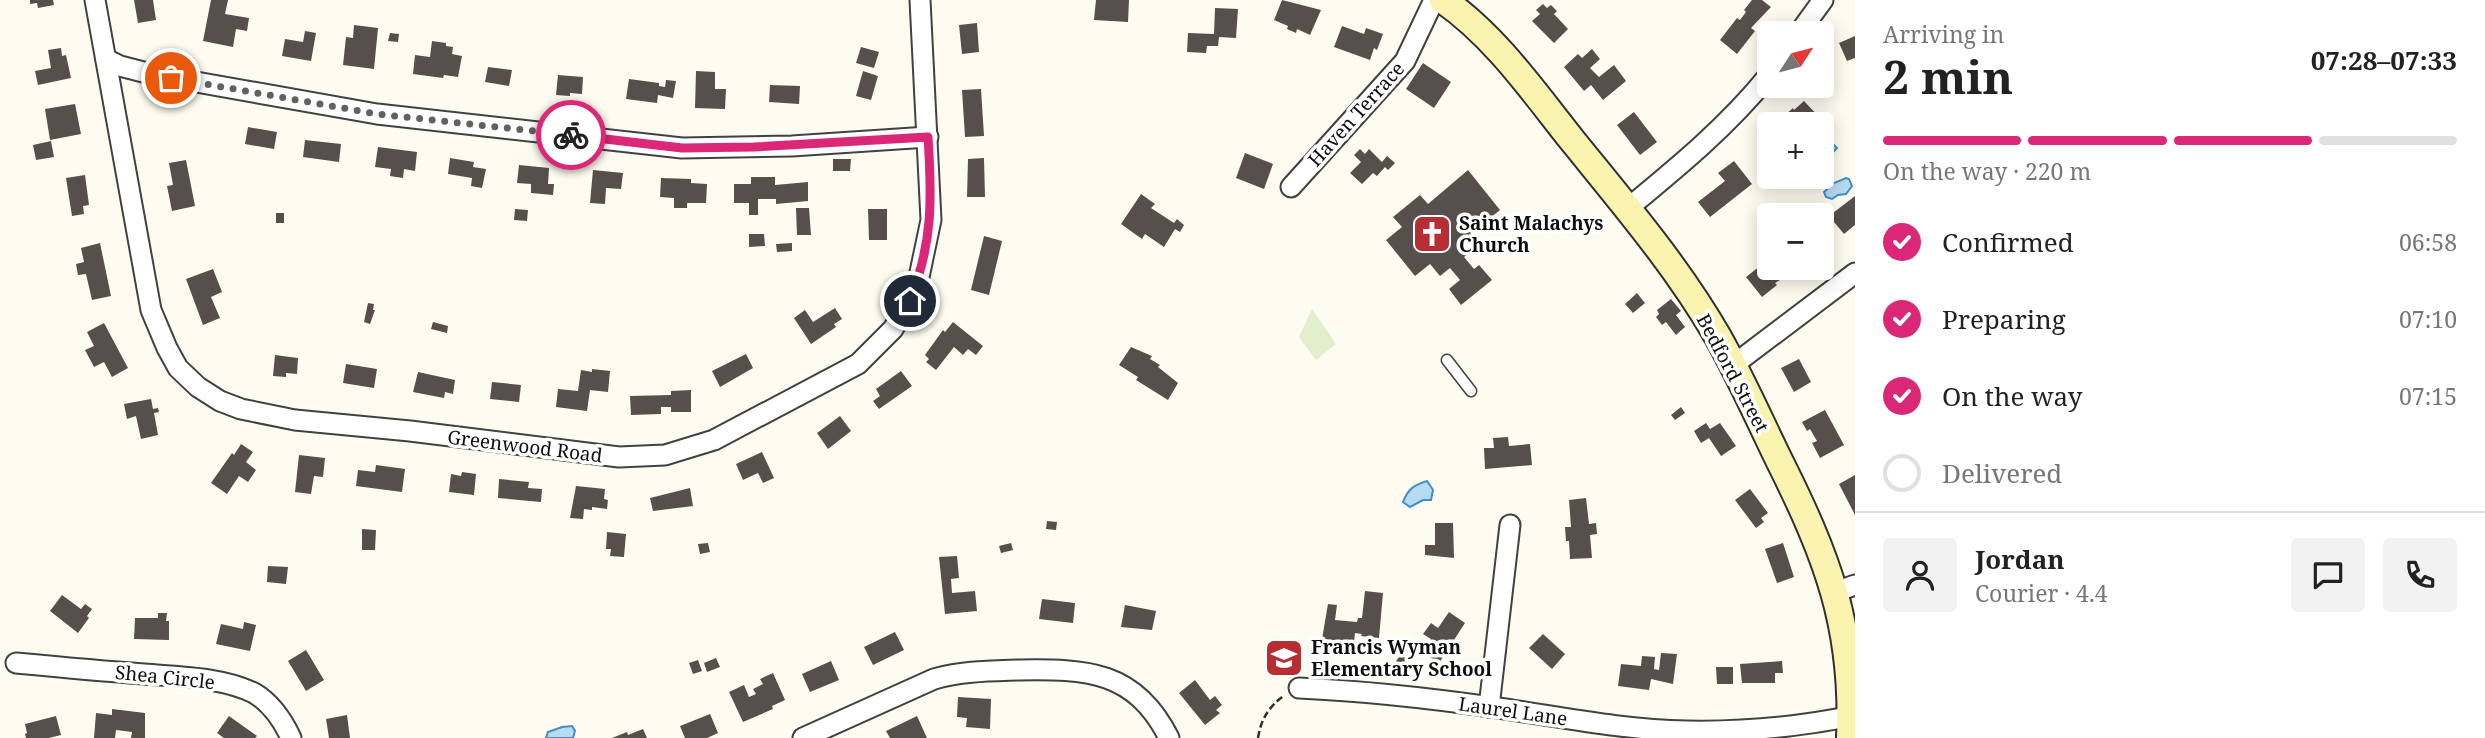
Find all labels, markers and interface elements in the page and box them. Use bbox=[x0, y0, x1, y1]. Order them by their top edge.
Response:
text: Arriving in bbox=[1883, 18, 2004, 50]
north arrow bbox=[1757, 21, 1834, 98]
map controls bbox=[1757, 21, 1834, 280]
text: 07:28–07:33 bbox=[2311, 42, 2457, 78]
text: 2 min bbox=[1883, 45, 2013, 107]
pin bbox=[141, 48, 201, 108]
street label: Haven Terrace bbox=[1302, 56, 1410, 172]
icon: bag bbox=[152, 59, 190, 97]
courier bbox=[536, 100, 606, 170]
button: + bbox=[1757, 112, 1834, 189]
icon: bike bbox=[552, 116, 590, 154]
text: On the way · 220 m bbox=[1883, 155, 2091, 187]
button: − bbox=[1757, 203, 1834, 280]
place label: Saint Malachys Church bbox=[1459, 210, 1603, 258]
church icon: Saint Malachys Church bbox=[1411, 213, 1453, 255]
icon: check bbox=[1883, 223, 1921, 261]
text: Confirmed bbox=[1942, 224, 2074, 260]
text: 06:58 bbox=[2399, 226, 2457, 258]
pin bbox=[880, 271, 940, 331]
icon: home bbox=[891, 282, 929, 320]
icon: check bbox=[1883, 300, 1921, 338]
text: Preparing bbox=[1942, 301, 2066, 337]
text: 07:10 bbox=[2399, 303, 2457, 335]
street label: Bedford Street bbox=[1691, 309, 1775, 437]
icon: check bbox=[1883, 377, 1921, 415]
text: On the way bbox=[1942, 378, 2082, 414]
text: 07:15 bbox=[2399, 380, 2457, 412]
street label: Greenwood Road bbox=[446, 424, 604, 468]
text: Delivered bbox=[1942, 455, 2062, 491]
button: person bbox=[1883, 538, 1957, 612]
button: chat bbox=[2291, 538, 2365, 612]
button: phone bbox=[2383, 538, 2457, 612]
text: Jordan bbox=[1975, 541, 2065, 577]
text: Courier · 4.4 bbox=[1975, 577, 2108, 609]
place label: Francis Wyman Elementary School bbox=[1311, 634, 1492, 682]
school or university icon: Francis Wyman Elementary School bbox=[1263, 637, 1305, 679]
street label: Shea Circle bbox=[114, 659, 216, 695]
street label: Laurel Lane bbox=[1457, 691, 1569, 731]

